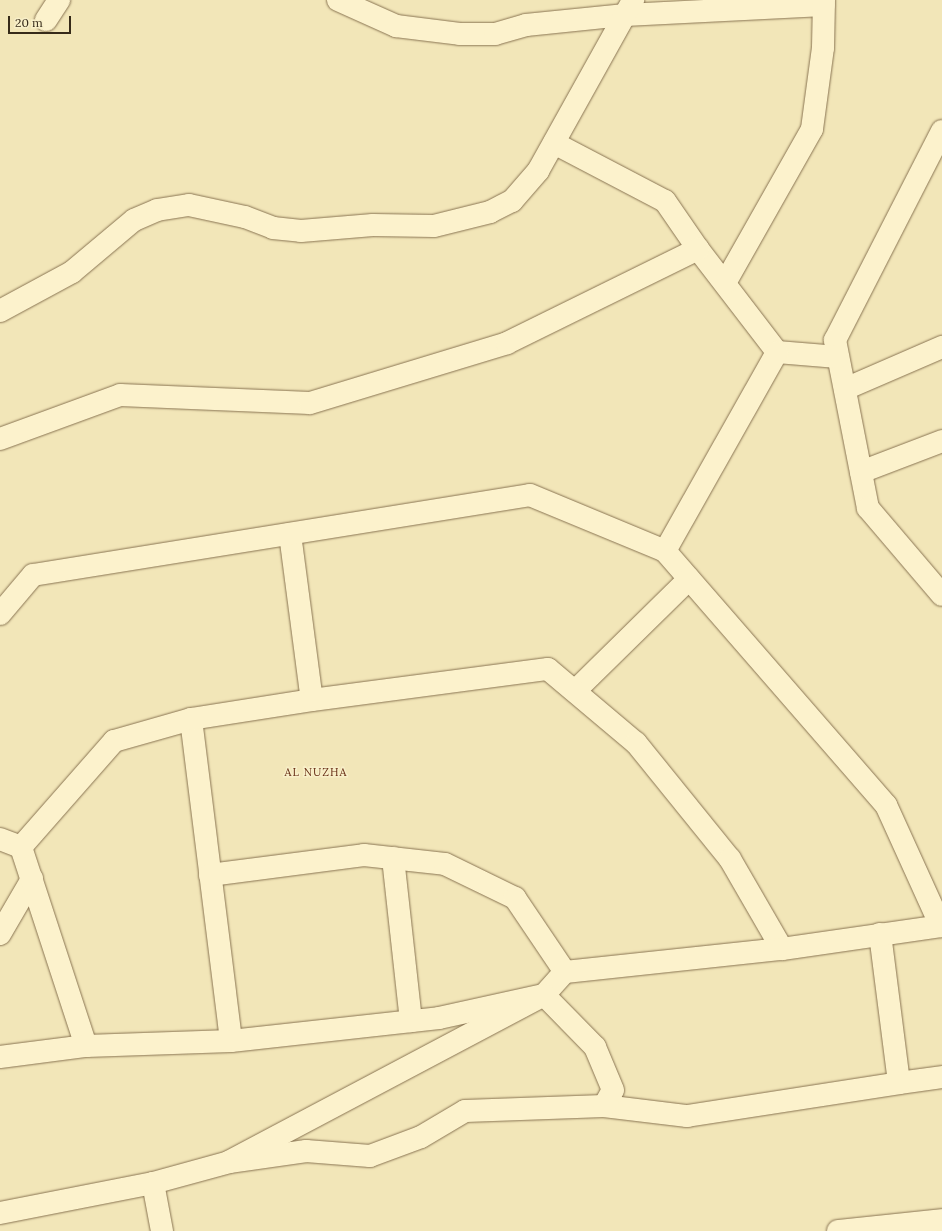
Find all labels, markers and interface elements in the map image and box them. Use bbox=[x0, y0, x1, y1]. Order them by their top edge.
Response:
scale bar bbox=[10, 8, 73, 34]
text: 20 m bbox=[15, 15, 43, 30]
district label: AL NUZHA bbox=[285, 765, 347, 779]

